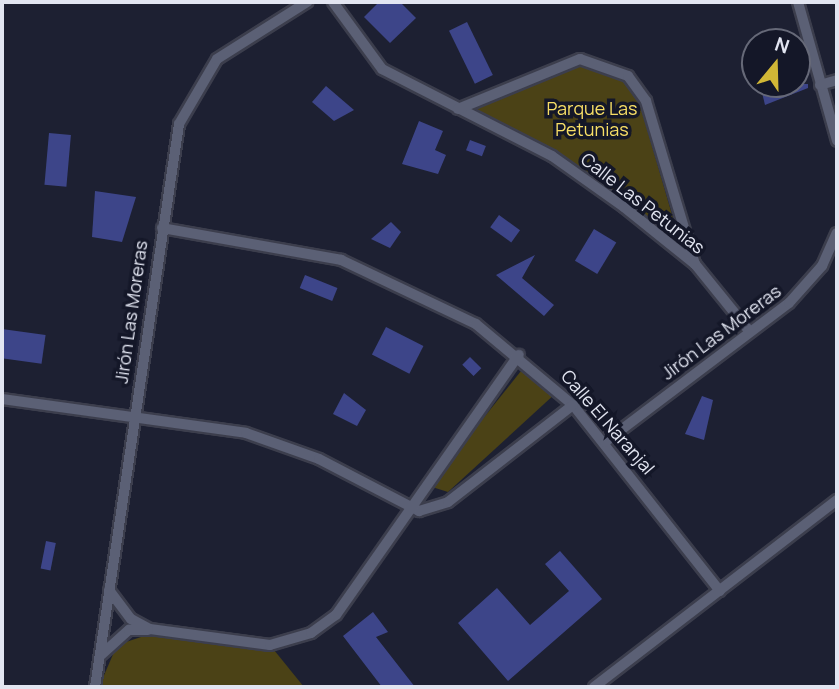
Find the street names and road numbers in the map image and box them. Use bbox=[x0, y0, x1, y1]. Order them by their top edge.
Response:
street label: Calle Las Petunias bbox=[577, 148, 709, 258]
street label: Jirón Las Moreras bbox=[110, 239, 152, 385]
street label: Jirón Las Moreras bbox=[657, 280, 785, 384]
street label: Calle El Naranjal bbox=[557, 365, 659, 479]

